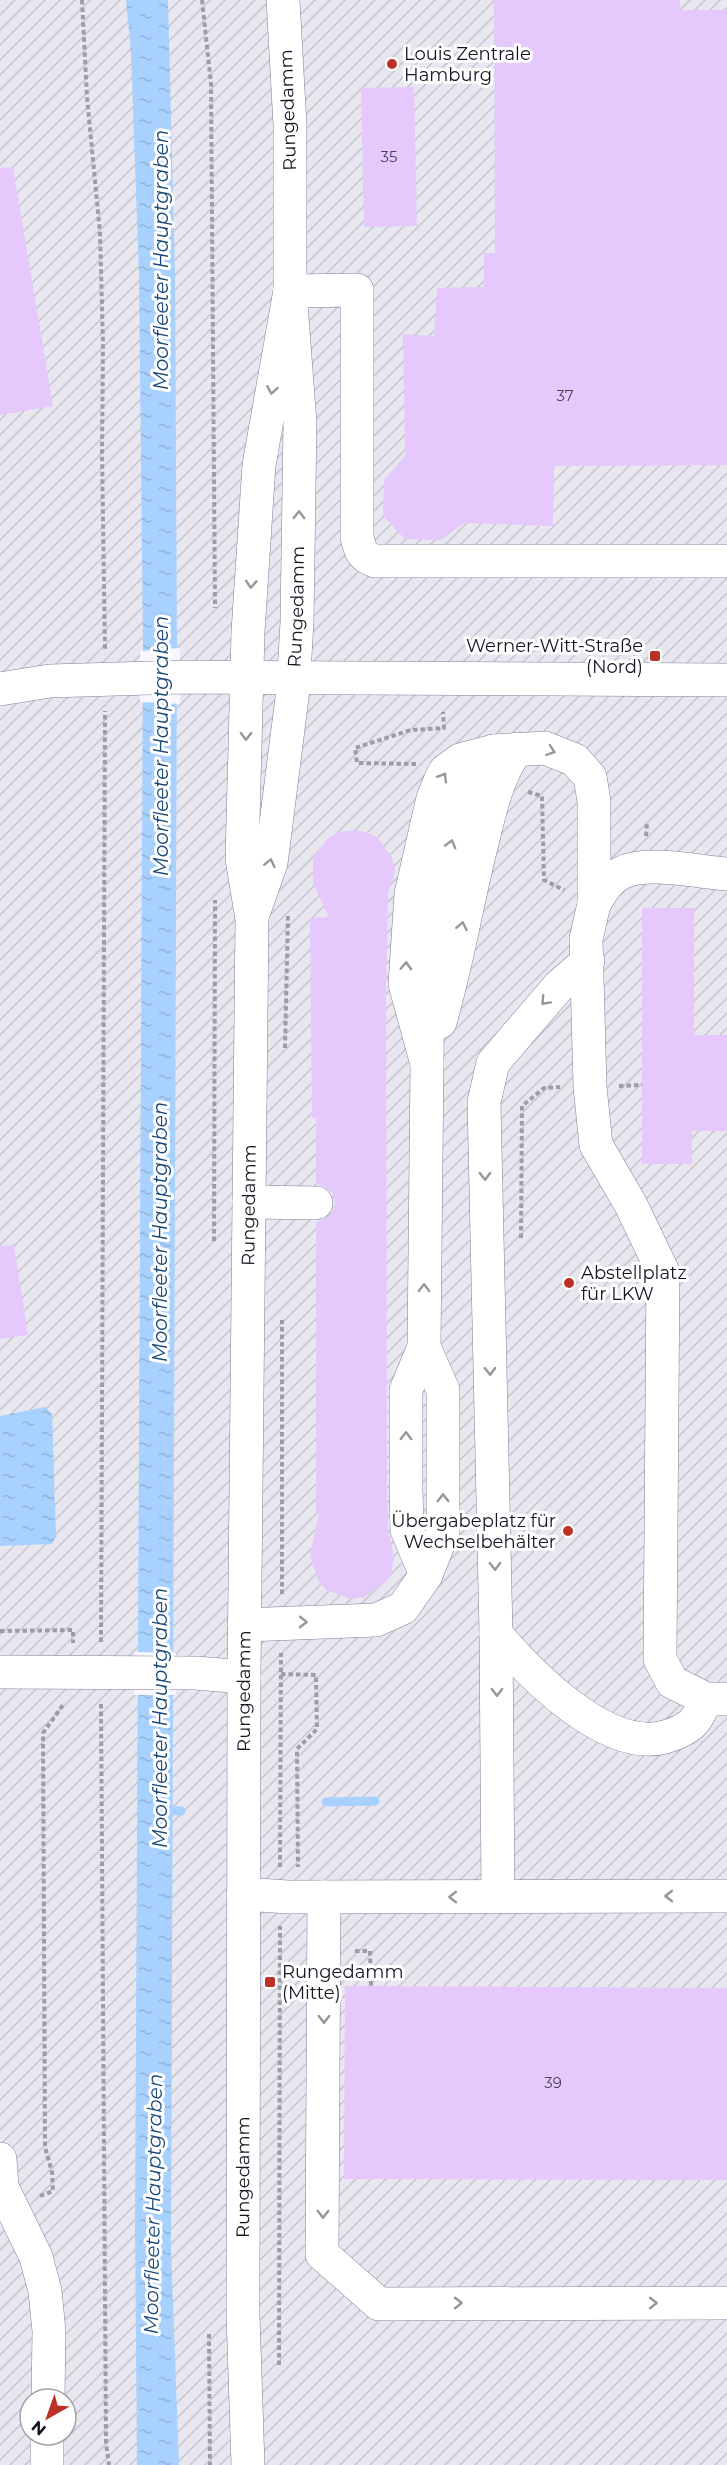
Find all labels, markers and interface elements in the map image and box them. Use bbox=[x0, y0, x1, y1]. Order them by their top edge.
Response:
place label: Louis Zentrale Hamburg bbox=[404, 43, 531, 86]
street label: Rungedamm bbox=[275, 49, 301, 171]
marker: Louis Zentrale Hamburg bbox=[385, 57, 399, 71]
water label: Moorfleeter Hauptgraben bbox=[149, 130, 173, 390]
house number: 35 bbox=[381, 147, 397, 166]
one-way arrow bbox=[267, 385, 279, 395]
house number: 37 bbox=[556, 386, 574, 405]
one-way arrow bbox=[292, 510, 305, 519]
street label: Rungedamm bbox=[283, 546, 309, 668]
one-way arrow bbox=[245, 579, 258, 588]
water label: Moorfleeter Hauptgraben bbox=[149, 616, 173, 876]
place label: Werner-Witt-Straße (Nord) bbox=[466, 635, 643, 678]
marker: Werner-Witt-Straße (Nord) bbox=[648, 649, 662, 663]
one-way arrow bbox=[240, 732, 252, 741]
one-way arrow bbox=[545, 744, 556, 757]
one-way arrow bbox=[436, 772, 447, 783]
one-way arrow bbox=[444, 839, 457, 849]
one-way arrow bbox=[262, 858, 275, 868]
one-way arrow bbox=[455, 921, 468, 931]
one-way arrow bbox=[400, 962, 413, 971]
one-way arrow bbox=[541, 994, 552, 1005]
water label: Moorfleeter Hauptgraben bbox=[148, 1102, 172, 1362]
street label: Rungedamm bbox=[237, 1144, 261, 1266]
one-way arrow bbox=[479, 1172, 492, 1181]
place label: Abstellplatz für LKW bbox=[581, 1262, 687, 1305]
marker: Abstellplatz für LKW bbox=[562, 1276, 576, 1290]
one-way arrow bbox=[418, 1284, 431, 1293]
one-way arrow bbox=[484, 1367, 496, 1376]
one-way arrow bbox=[400, 1431, 412, 1440]
one-way arrow bbox=[437, 1494, 449, 1503]
place label: Übergabeplatz für Wechselbehälter bbox=[391, 1510, 556, 1553]
marker: Übergabeplatz für Wechselbehälter bbox=[561, 1524, 575, 1538]
one-way arrow bbox=[488, 1561, 501, 1570]
water label: Moorfleeter Hauptgraben bbox=[148, 1588, 172, 1848]
one-way arrow bbox=[298, 1615, 307, 1628]
street label: Rungedamm bbox=[233, 1630, 255, 1752]
one-way arrow bbox=[491, 1688, 503, 1697]
one-way arrow bbox=[448, 1890, 457, 1903]
one-way arrow bbox=[664, 1890, 673, 1902]
place label: Rungedamm (Mitte) bbox=[282, 1961, 404, 2004]
marker: Rungedamm (Mitte) bbox=[263, 1975, 277, 1989]
one-way arrow bbox=[318, 2014, 330, 2023]
water label: Moorfleeter Hauptgraben bbox=[139, 2073, 167, 2335]
house number: 39 bbox=[544, 2073, 562, 2092]
street label: Rungedamm bbox=[232, 2116, 254, 2238]
one-way arrow bbox=[316, 2209, 329, 2218]
one-way arrow bbox=[454, 2297, 463, 2309]
one-way arrow bbox=[649, 2297, 658, 2309]
north arrow bbox=[18, 2387, 78, 2447]
text: N bbox=[28, 2417, 50, 2440]

